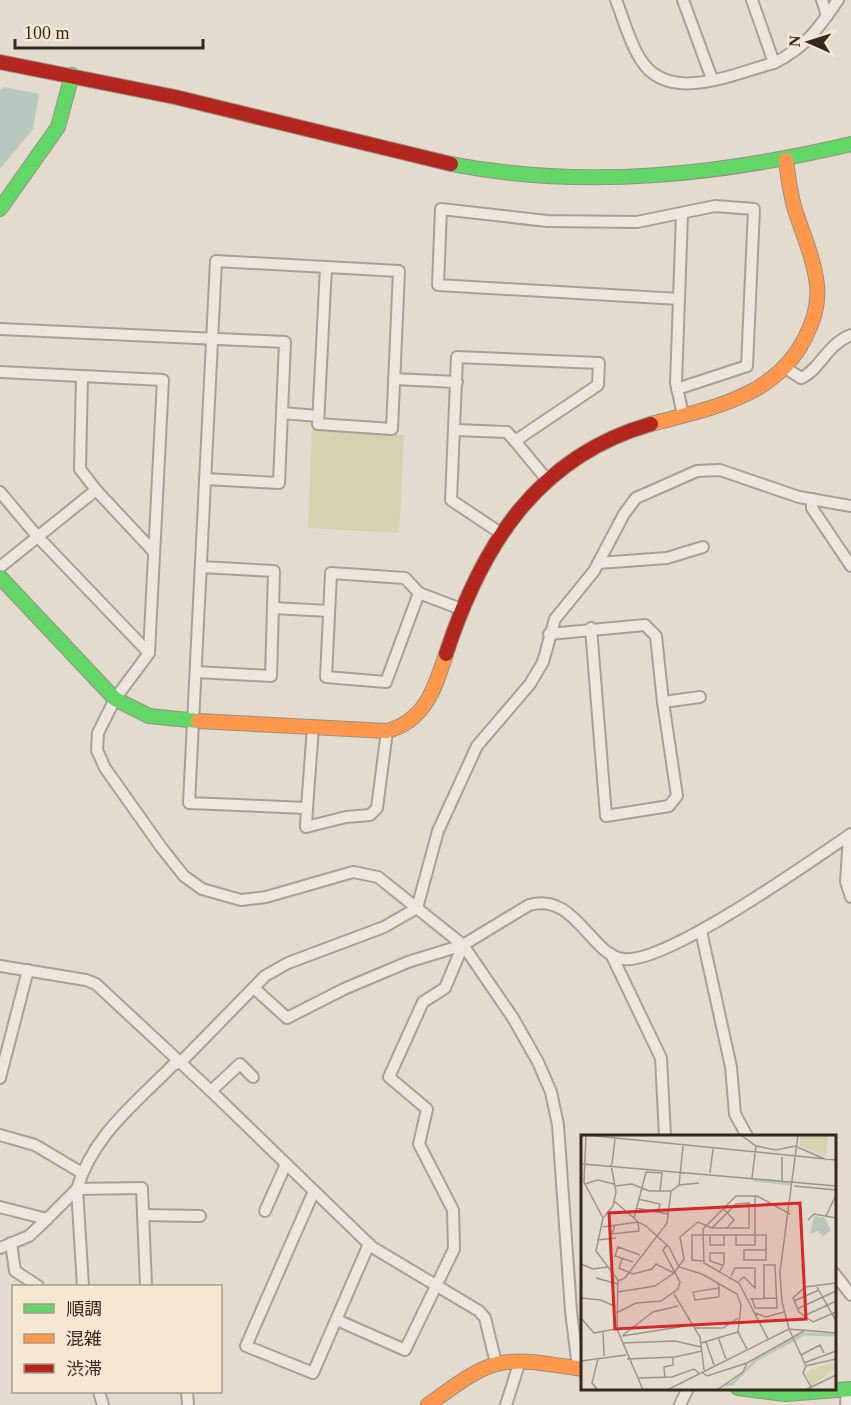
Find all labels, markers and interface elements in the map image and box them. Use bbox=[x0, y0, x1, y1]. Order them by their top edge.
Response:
scale bar bbox=[15, 12, 202, 50]
north arrow bbox=[779, 12, 839, 72]
text: 100 m bbox=[24, 23, 70, 43]
text: N bbox=[786, 35, 803, 47]
inset map bbox=[581, 1135, 836, 1390]
legend bbox=[12, 1285, 222, 1393]
text: 順調 bbox=[66, 1299, 102, 1319]
text: 混雑 bbox=[66, 1329, 102, 1349]
text: 渋滞 bbox=[66, 1359, 102, 1379]

